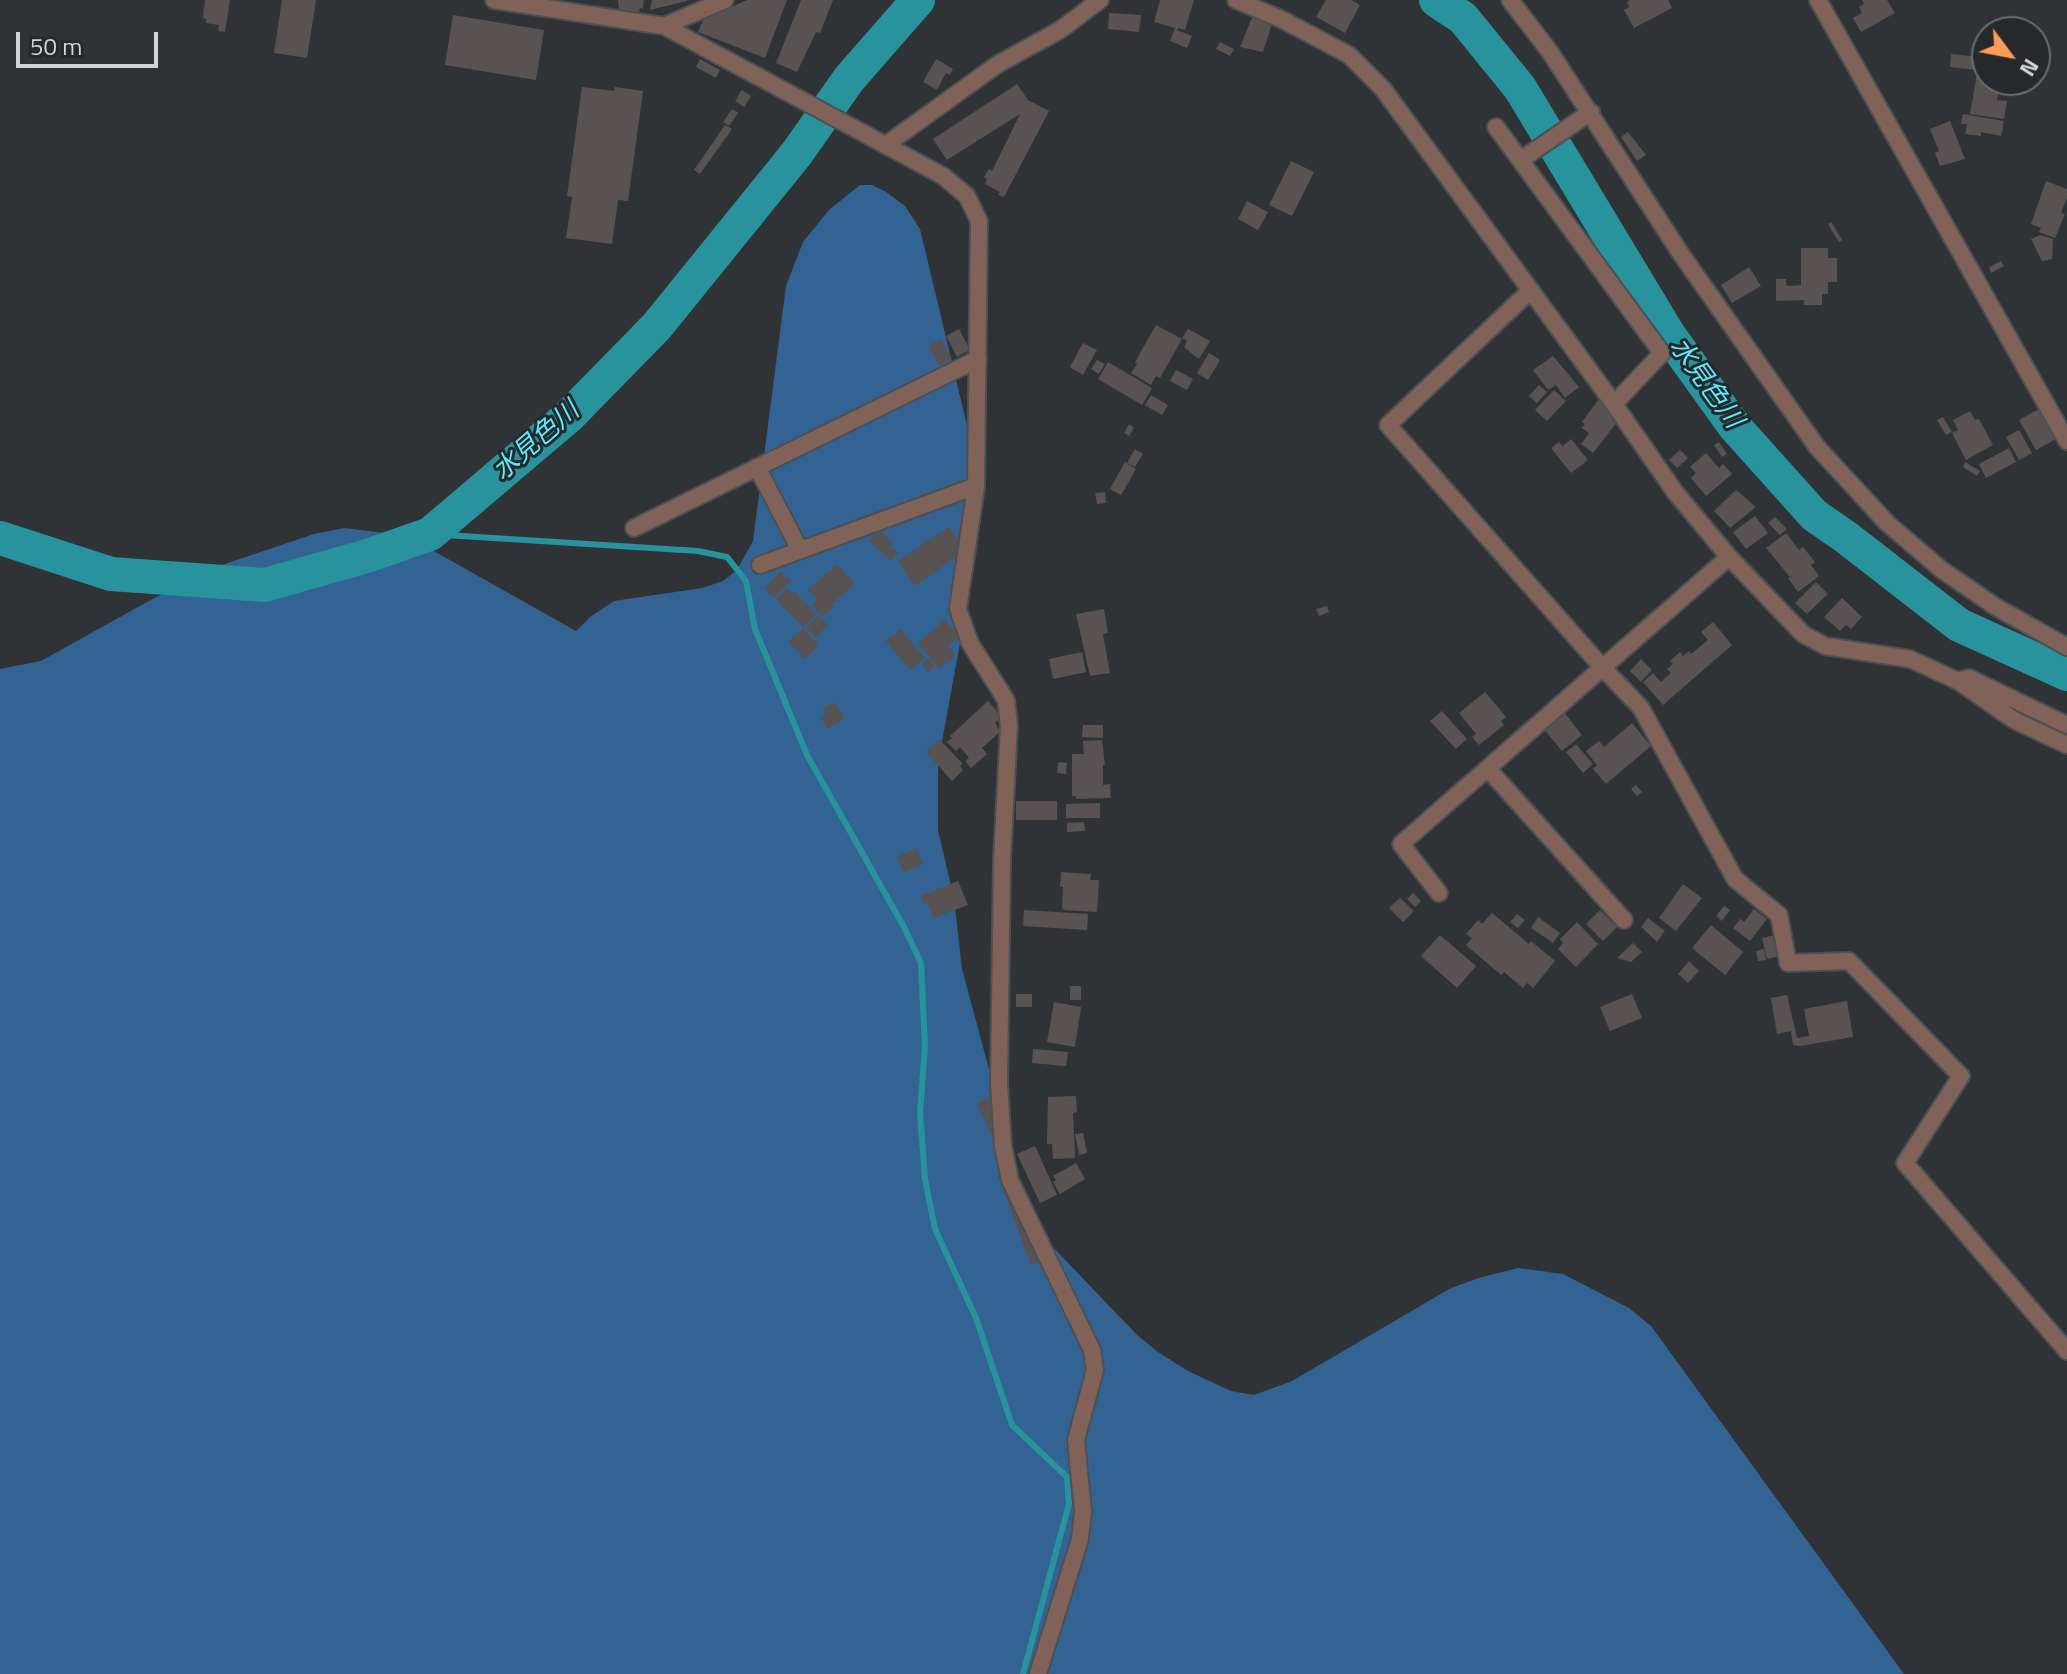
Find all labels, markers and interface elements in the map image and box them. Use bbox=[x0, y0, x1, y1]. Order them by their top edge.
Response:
scale bar bbox=[20, 16, 162, 66]
north arrow bbox=[1971, 16, 2051, 96]
text: 50 m bbox=[30, 28, 82, 64]
text: N bbox=[2011, 52, 2048, 83]
water label: 水見色川 bbox=[1662, 333, 1748, 435]
water label: 水見色川 bbox=[488, 396, 586, 488]

